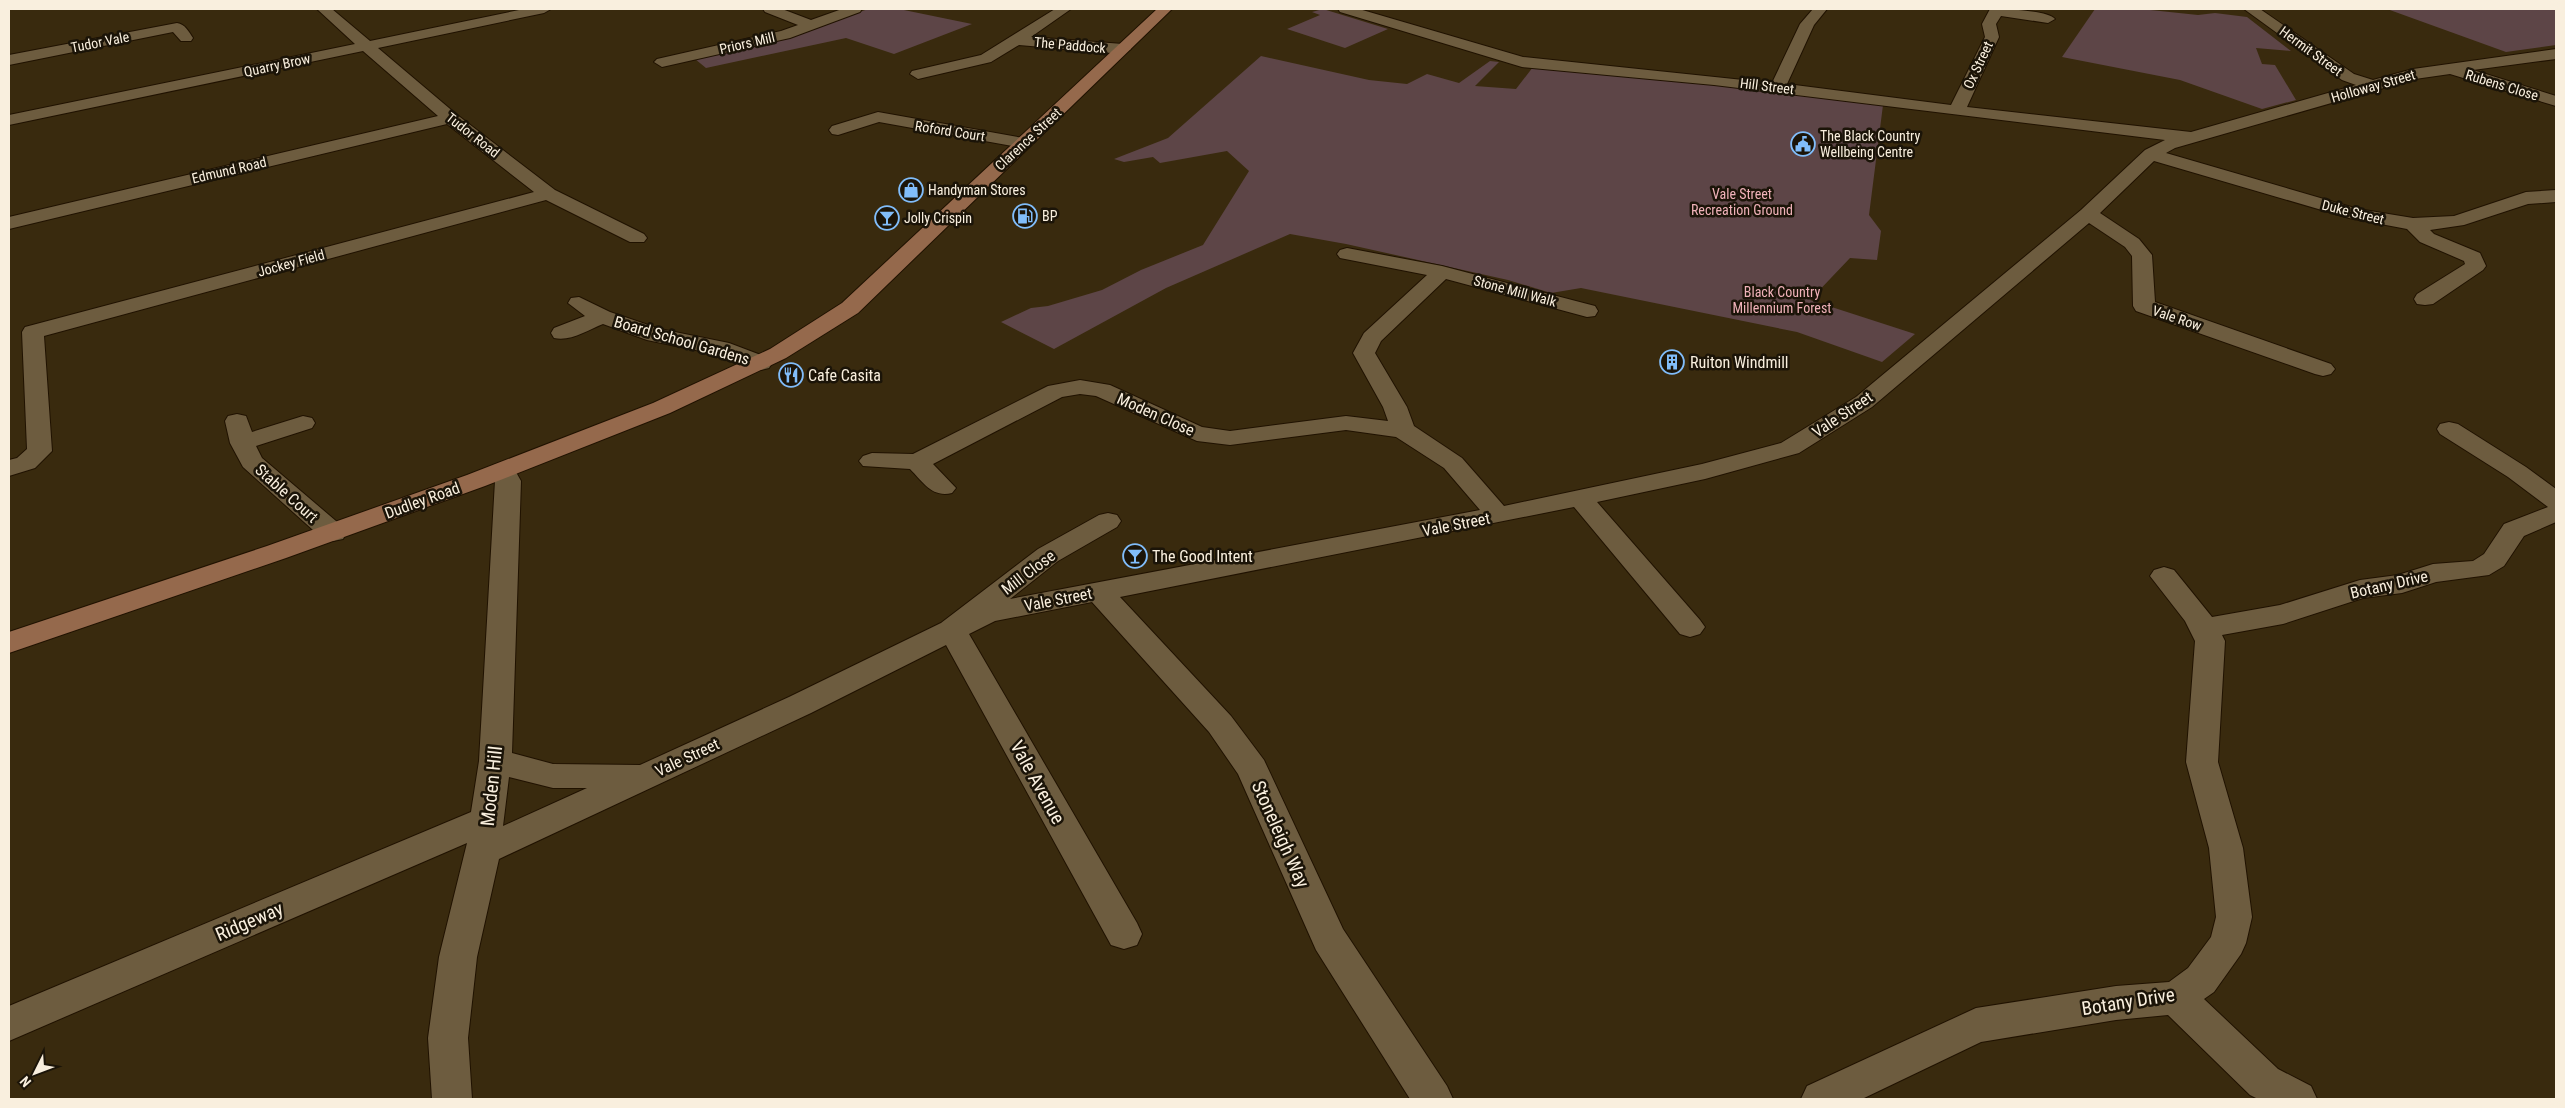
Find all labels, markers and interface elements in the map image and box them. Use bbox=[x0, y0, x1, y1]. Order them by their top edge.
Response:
street label: Hermit Street bbox=[2277, 23, 2345, 79]
street label: Tudor Vale bbox=[70, 28, 131, 55]
street label: Priors Mill bbox=[718, 29, 776, 57]
street label: The Paddock bbox=[1033, 34, 1107, 56]
street label: Ox Street bbox=[1960, 39, 1996, 91]
street label: Quarry Brow bbox=[242, 50, 312, 80]
street label: Holloway Street bbox=[2329, 66, 2417, 106]
street label: Rubens Close bbox=[2464, 66, 2541, 104]
street label: Hill Street bbox=[1739, 75, 1795, 97]
street label: Clarence Street bbox=[992, 104, 1064, 174]
street label: Tudor Road bbox=[443, 109, 503, 161]
street label: Roford Court bbox=[914, 118, 986, 144]
place label: The Black Country Wellbeing Centre bbox=[1820, 128, 1920, 160]
public building icon: The Black Country Wellbeing Centre bbox=[1790, 131, 1816, 157]
street label: Edmund Road bbox=[190, 154, 268, 186]
shop icon: Handyman Stores bbox=[898, 177, 924, 203]
place label: Handyman Stores bbox=[928, 182, 1026, 198]
park label: Vale Street Recreation Ground bbox=[1691, 186, 1793, 218]
street label: Duke Street bbox=[2320, 197, 2386, 227]
fuel station icon: BP bbox=[1012, 203, 1038, 229]
bar icon: Jolly Crispin bbox=[874, 205, 900, 231]
place label: BP bbox=[1042, 208, 1058, 224]
place label: Jolly Crispin bbox=[904, 210, 972, 226]
street label: Jockey Field bbox=[256, 246, 326, 280]
street label: Stone Mill Walk bbox=[1472, 272, 1559, 310]
park label: Black Country Millennium Forest bbox=[1733, 284, 1831, 316]
street label: Vale Row bbox=[2150, 302, 2204, 334]
street label: Board School Gardens bbox=[612, 312, 752, 369]
building icon: Ruiton Windmill bbox=[1659, 349, 1685, 375]
place label: Ruiton Windmill bbox=[1690, 353, 1789, 372]
restaurant icon: Cafe Casita bbox=[778, 362, 804, 388]
place label: Cafe Casita bbox=[808, 366, 881, 385]
street label: Vale Street bbox=[1809, 387, 1876, 441]
street label: Moden Close bbox=[1114, 389, 1197, 440]
street label: Stable Court bbox=[251, 460, 322, 527]
street label: Dudley Road bbox=[382, 478, 462, 523]
street label: Vale Street bbox=[1421, 509, 1492, 540]
bar icon: The Good Intent bbox=[1122, 543, 1148, 569]
street label: Mill Close bbox=[998, 546, 1059, 599]
place label: The Good Intent bbox=[1152, 547, 1253, 566]
street label: Botany Drive bbox=[2348, 566, 2430, 603]
street label: Vale Street bbox=[1023, 584, 1094, 615]
street label: Vale Street bbox=[652, 734, 723, 781]
street label: Vale Avenue bbox=[1005, 737, 1070, 828]
street label: Moden Hill bbox=[476, 745, 507, 827]
street label: Stoneleigh Way bbox=[1247, 777, 1314, 891]
street label: Ridgeway bbox=[212, 897, 287, 946]
street label: Botany Drive bbox=[2080, 983, 2176, 1020]
north arrow bbox=[10, 1048, 60, 1098]
text: N bbox=[17, 1073, 34, 1090]

